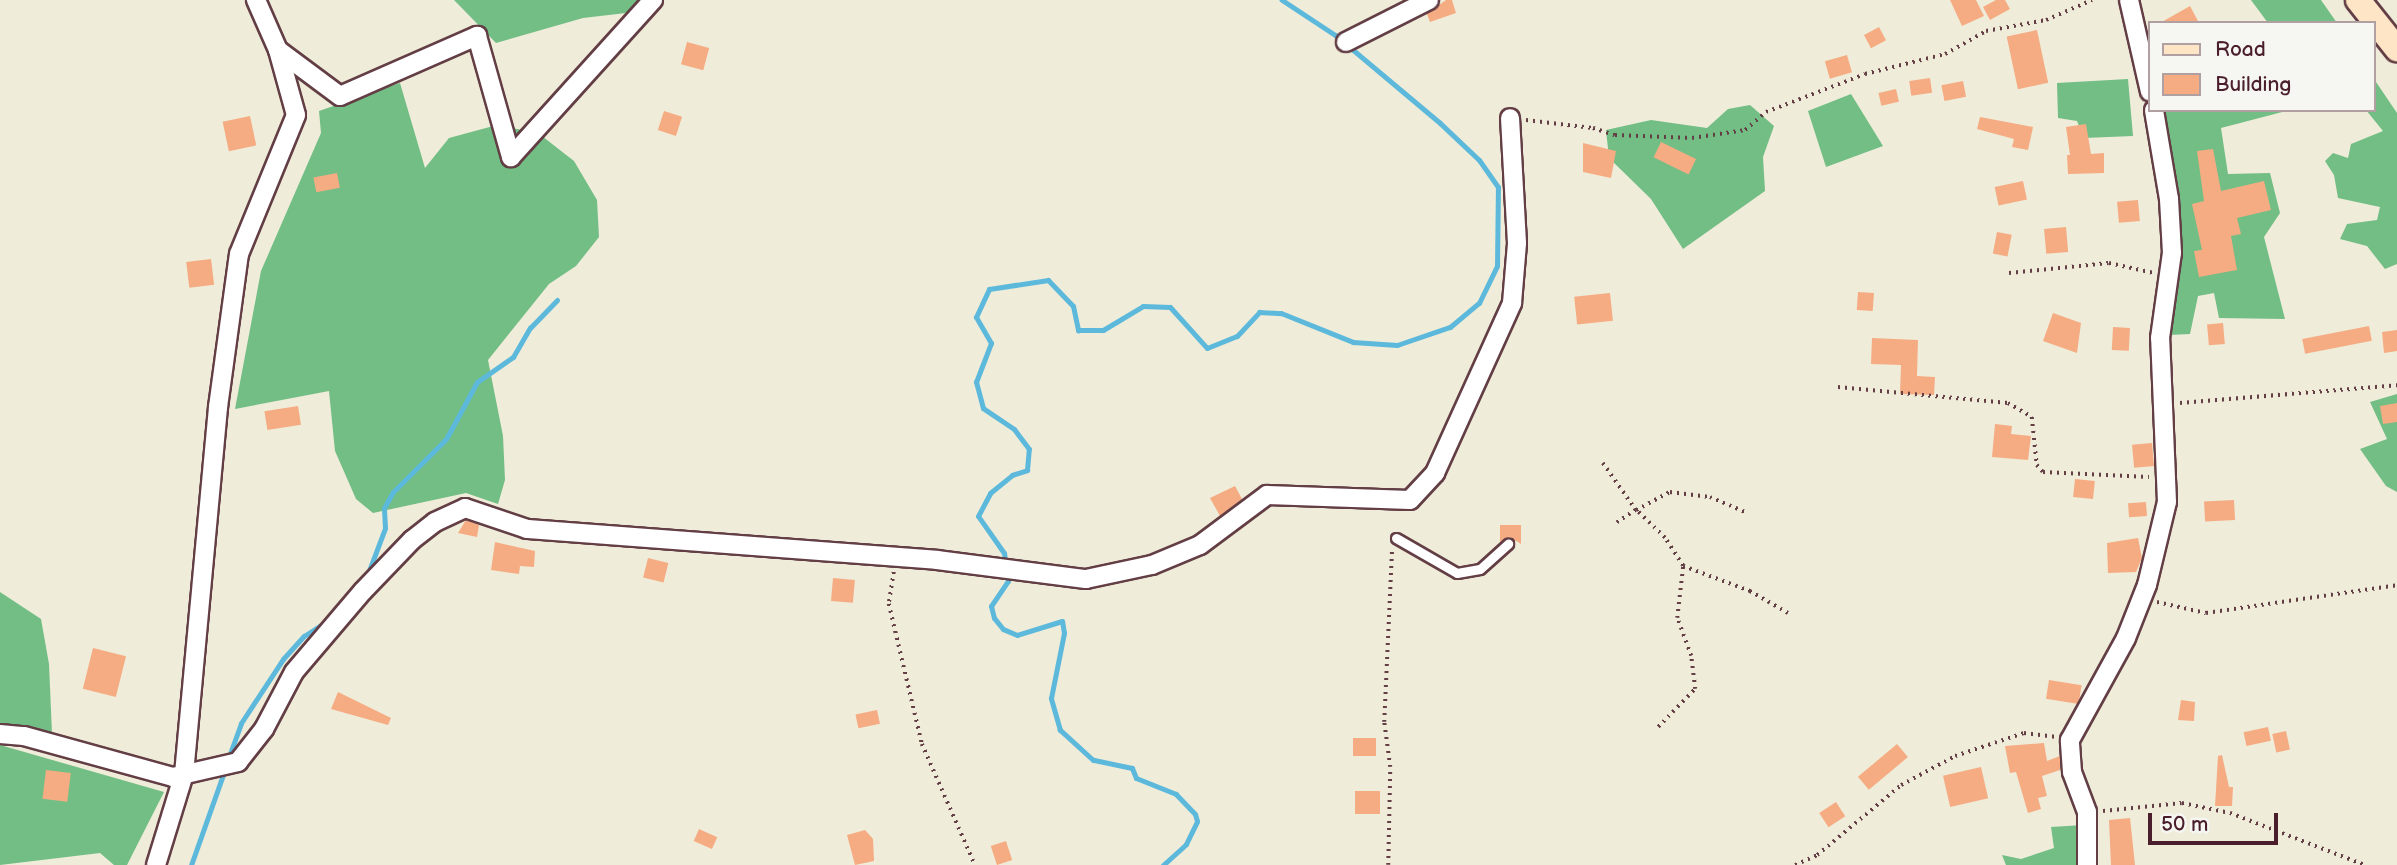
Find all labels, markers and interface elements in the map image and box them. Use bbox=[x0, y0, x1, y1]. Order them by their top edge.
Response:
legend bbox=[2148, 21, 2376, 112]
text: Road bbox=[2215, 37, 2266, 62]
text: Building bbox=[2215, 72, 2291, 97]
scale bar bbox=[2152, 798, 2282, 842]
text: 50 m bbox=[2161, 812, 2208, 837]

